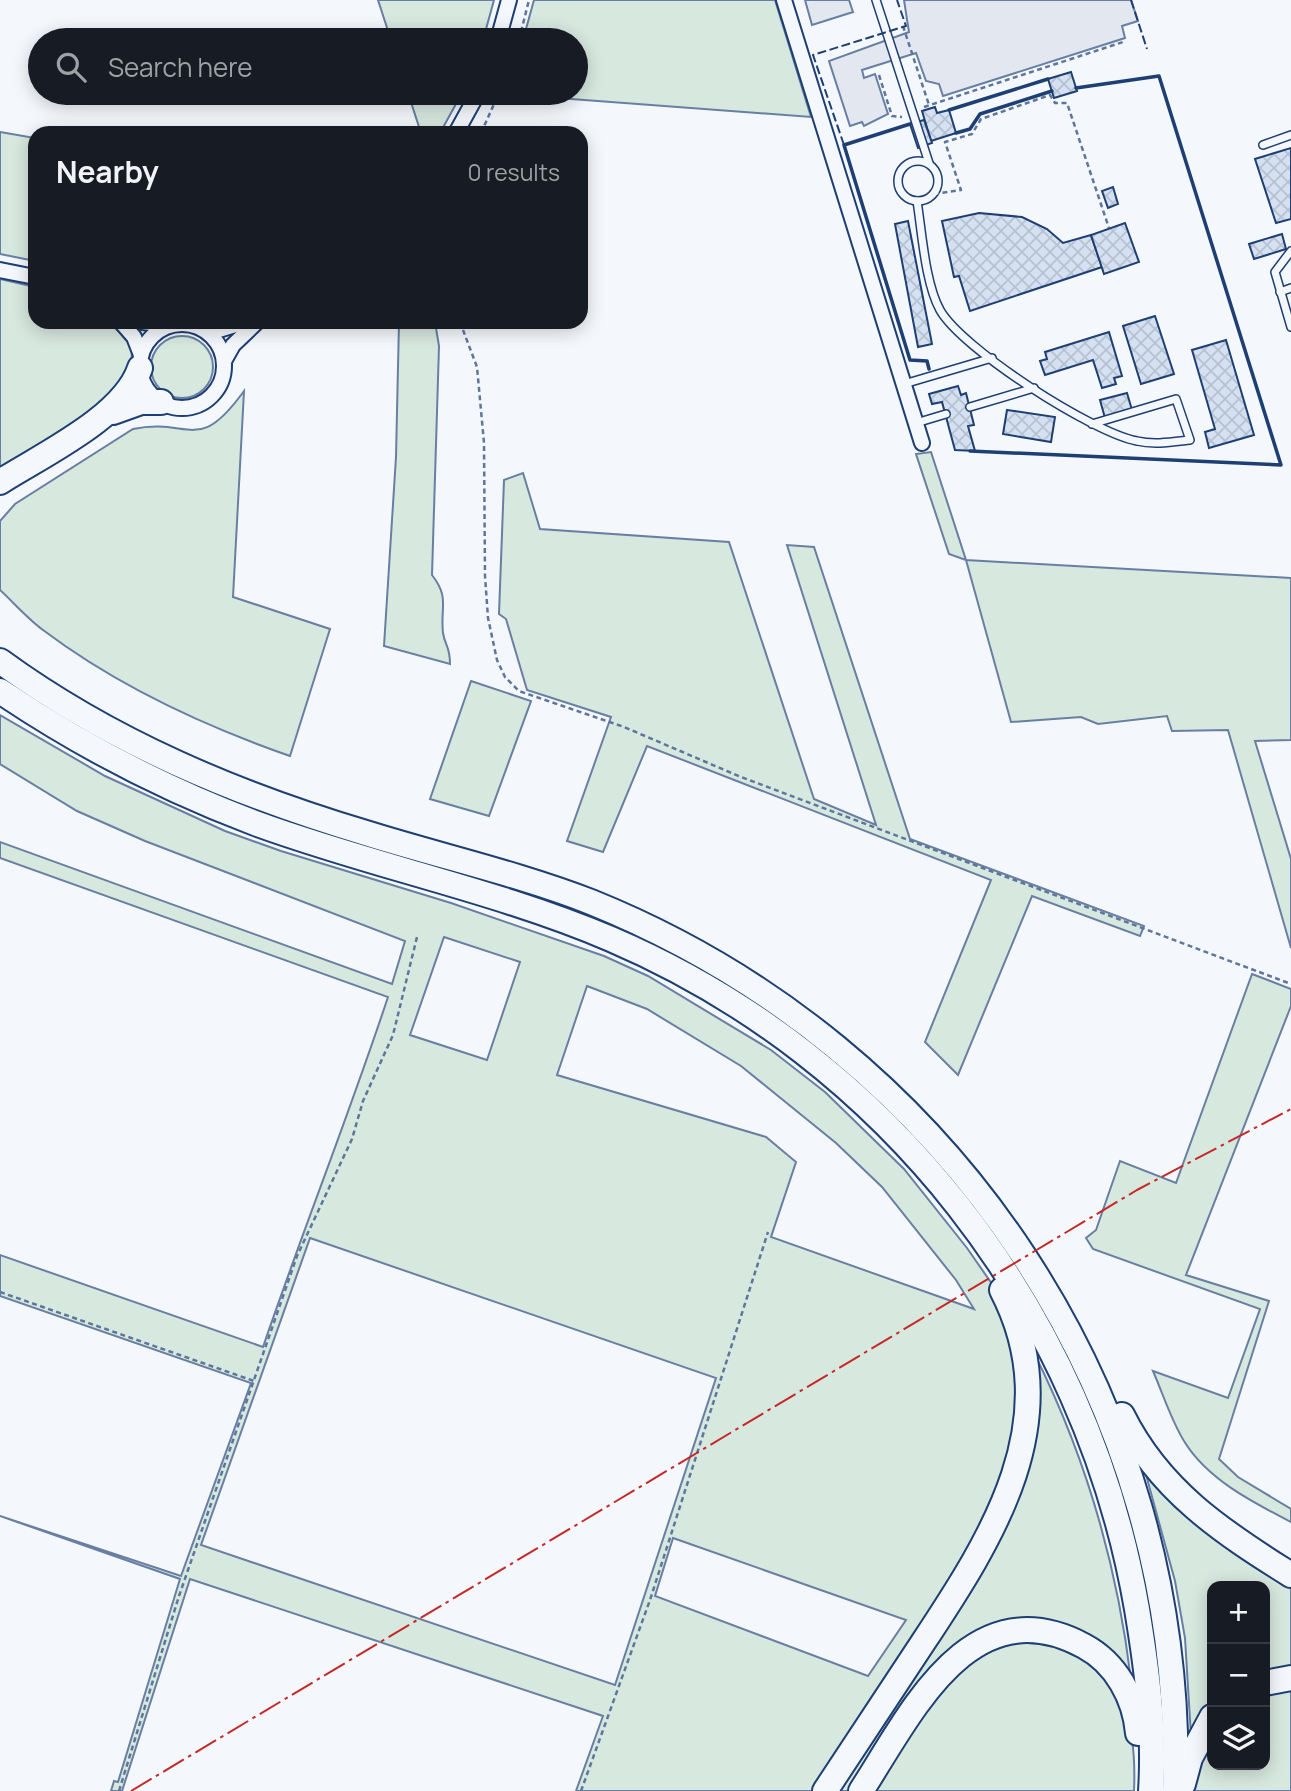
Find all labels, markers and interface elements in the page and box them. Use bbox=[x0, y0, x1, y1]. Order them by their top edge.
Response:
search box bbox=[28, 28, 588, 105]
icon: search bbox=[52, 48, 90, 86]
text: Search here bbox=[108, 49, 253, 85]
text: Nearby bbox=[56, 151, 159, 192]
text: 0 results bbox=[467, 156, 560, 188]
map controls bbox=[1207, 1581, 1270, 1770]
button: + bbox=[1207, 1581, 1270, 1644]
button: − bbox=[1207, 1644, 1270, 1707]
button: layers bbox=[1207, 1707, 1270, 1770]

